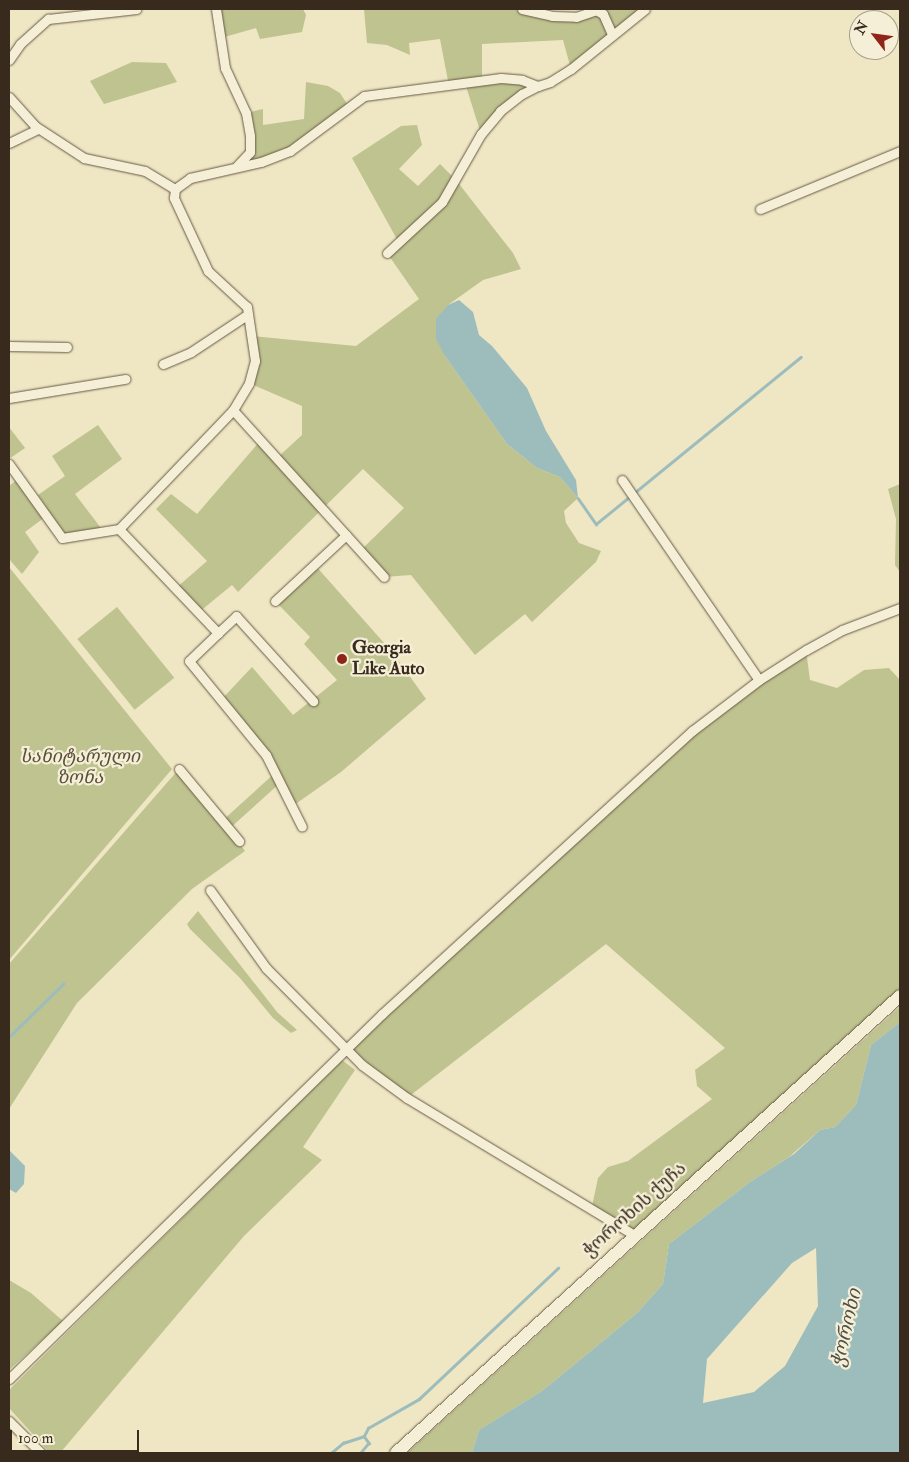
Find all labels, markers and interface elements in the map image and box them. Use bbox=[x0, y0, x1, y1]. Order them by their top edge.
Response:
north arrow bbox=[849, 10, 899, 60]
text: N bbox=[851, 18, 872, 37]
place label: Georgia Like Auto bbox=[352, 638, 425, 681]
marker: Georgia Like Auto bbox=[336, 653, 348, 665]
park label: სანიტარული ზონა bbox=[20, 747, 140, 790]
street label: ჭოროხის ქუჩა bbox=[579, 1158, 691, 1262]
water label: ჭოროხი bbox=[827, 1287, 867, 1369]
scale bar bbox=[12, 1420, 141, 1452]
text: 100 m bbox=[18, 1429, 53, 1448]

